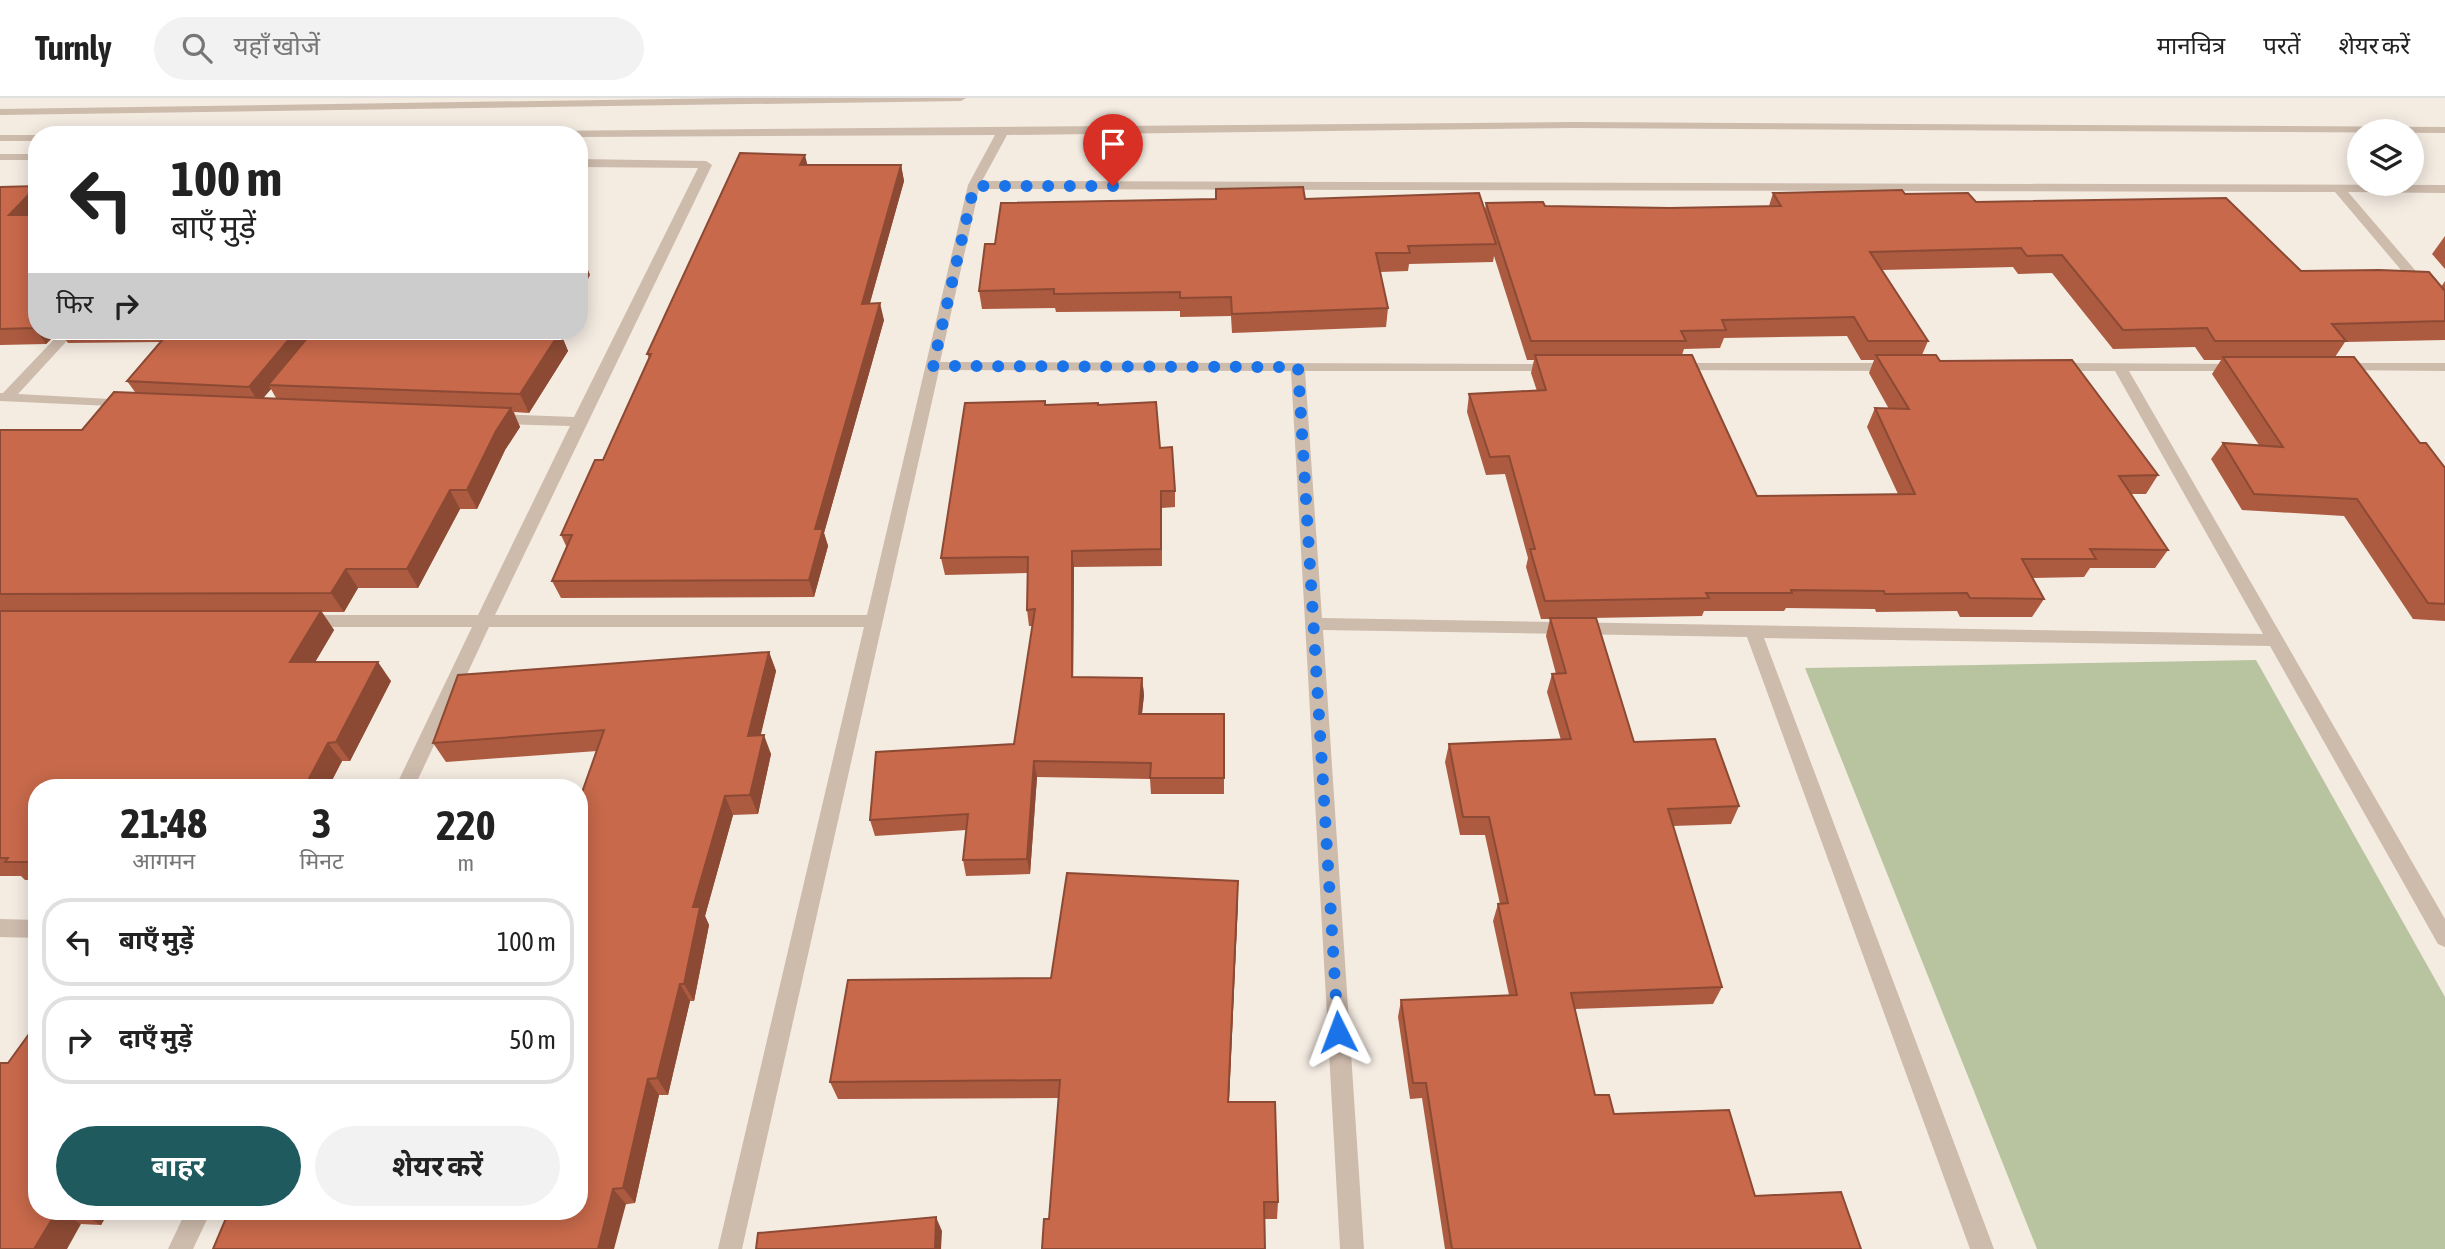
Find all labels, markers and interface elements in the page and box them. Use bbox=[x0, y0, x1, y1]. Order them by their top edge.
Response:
search box bbox=[154, 17, 644, 80]
text: Turnly bbox=[35, 29, 112, 67]
icon: search bbox=[178, 29, 216, 67]
text: यहाँ खोजें bbox=[234, 31, 320, 61]
text: मानचित्र bbox=[2157, 32, 2225, 59]
text: परतें bbox=[2263, 32, 2300, 59]
text: शेयर करें bbox=[2338, 32, 2410, 59]
pin bbox=[1083, 114, 1143, 186]
map controls bbox=[2347, 119, 2424, 196]
button: layers bbox=[2347, 119, 2424, 196]
icon: arrive bbox=[1094, 125, 1132, 163]
text: 100 m bbox=[171, 150, 282, 206]
icon: left bbox=[56, 154, 147, 245]
text: बाएँ मुड़ें bbox=[171, 208, 256, 245]
icon: right bbox=[107, 287, 145, 325]
text: फिर bbox=[56, 289, 93, 319]
text: 21:48 bbox=[121, 799, 207, 847]
text: 3 bbox=[312, 799, 331, 847]
text: 220 bbox=[436, 801, 495, 849]
text: आगमन bbox=[132, 848, 195, 874]
text: मिनट bbox=[300, 848, 344, 874]
text: m bbox=[458, 850, 474, 876]
icon: left bbox=[60, 923, 98, 961]
text: बाएँ मुड़ें bbox=[119, 925, 194, 955]
text: 100 m bbox=[497, 927, 556, 957]
position arrow bbox=[1301, 995, 1375, 1069]
icon: right bbox=[60, 1021, 98, 1059]
text: दाएँ मुड़ें bbox=[119, 1023, 192, 1053]
text: 50 m bbox=[509, 1025, 556, 1055]
button: बाहर bbox=[56, 1126, 301, 1206]
button: शेयर करें bbox=[315, 1126, 560, 1206]

